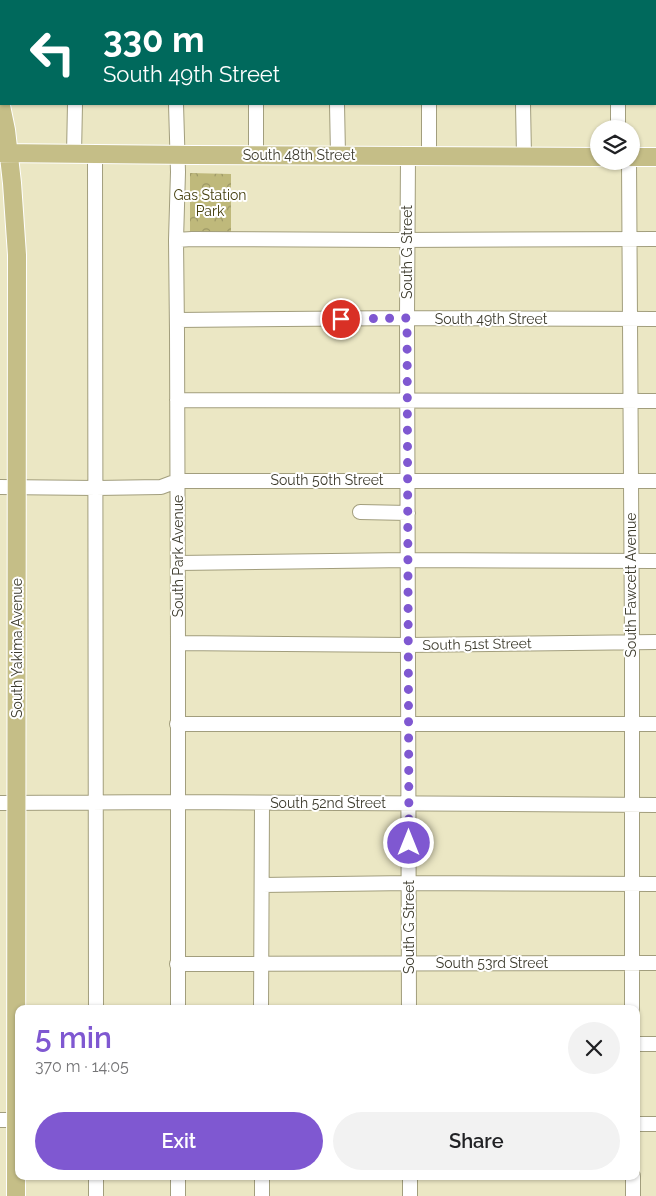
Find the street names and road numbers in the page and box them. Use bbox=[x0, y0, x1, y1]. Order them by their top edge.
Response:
street label: South 48th Street bbox=[243, 147, 356, 163]
street label: South G Street bbox=[399, 205, 415, 299]
street label: South 49th Street bbox=[435, 311, 548, 327]
street label: South 50th Street bbox=[271, 472, 384, 488]
street label: South Park Avenue bbox=[170, 495, 186, 617]
street label: South Fawcett Avenue bbox=[623, 513, 639, 657]
street label: South Yakima Avenue bbox=[9, 578, 25, 718]
street label: South 51st Street bbox=[422, 635, 532, 653]
street label: South 52nd Street bbox=[270, 795, 386, 811]
street label: South G Street bbox=[401, 880, 417, 974]
street label: South 53rd Street bbox=[436, 955, 549, 971]

